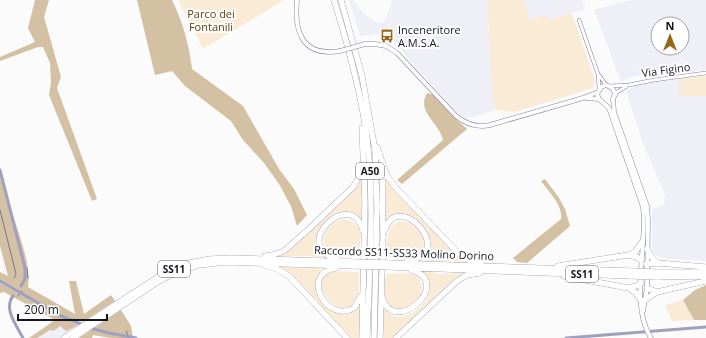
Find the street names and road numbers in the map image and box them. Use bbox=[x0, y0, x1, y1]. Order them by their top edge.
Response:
street label: Via Figino bbox=[641, 59, 692, 80]
road number: A50 bbox=[356, 163, 384, 179]
street label: Raccordo SS11-SS33 Molino Dorino bbox=[314, 242, 495, 263]
road number: SS11 bbox=[158, 261, 190, 277]
road number: SS11 bbox=[566, 266, 598, 282]

